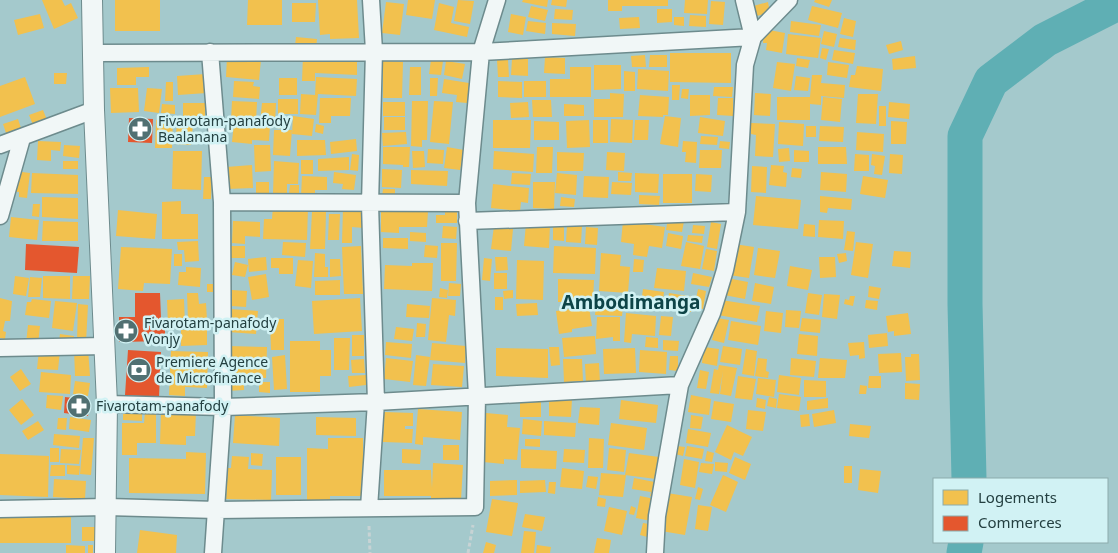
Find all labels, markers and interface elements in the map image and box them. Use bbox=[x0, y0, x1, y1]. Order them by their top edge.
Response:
place label: Fivarotam-panafody Bealanana bbox=[158, 111, 291, 146]
pharmacy icon: Fivarotam-panafody Bealanana bbox=[127, 116, 153, 142]
district label: Ambodimanga bbox=[562, 289, 700, 315]
place label: Fivarotam-panafody Vonjy bbox=[144, 313, 277, 348]
pharmacy icon: Fivarotam-panafody Vonjy bbox=[113, 318, 139, 344]
place label: Premiere Agence de Microfinance bbox=[156, 352, 268, 387]
bank icon: Premiere Agence de Microfinance bbox=[126, 357, 152, 383]
pharmacy icon: Fivarotam-panafody bbox=[66, 393, 92, 419]
place label: Fivarotam-panafody bbox=[96, 396, 229, 415]
legend bbox=[933, 478, 1108, 543]
text: Logements bbox=[978, 487, 1057, 507]
text: Commerces bbox=[978, 512, 1062, 532]

